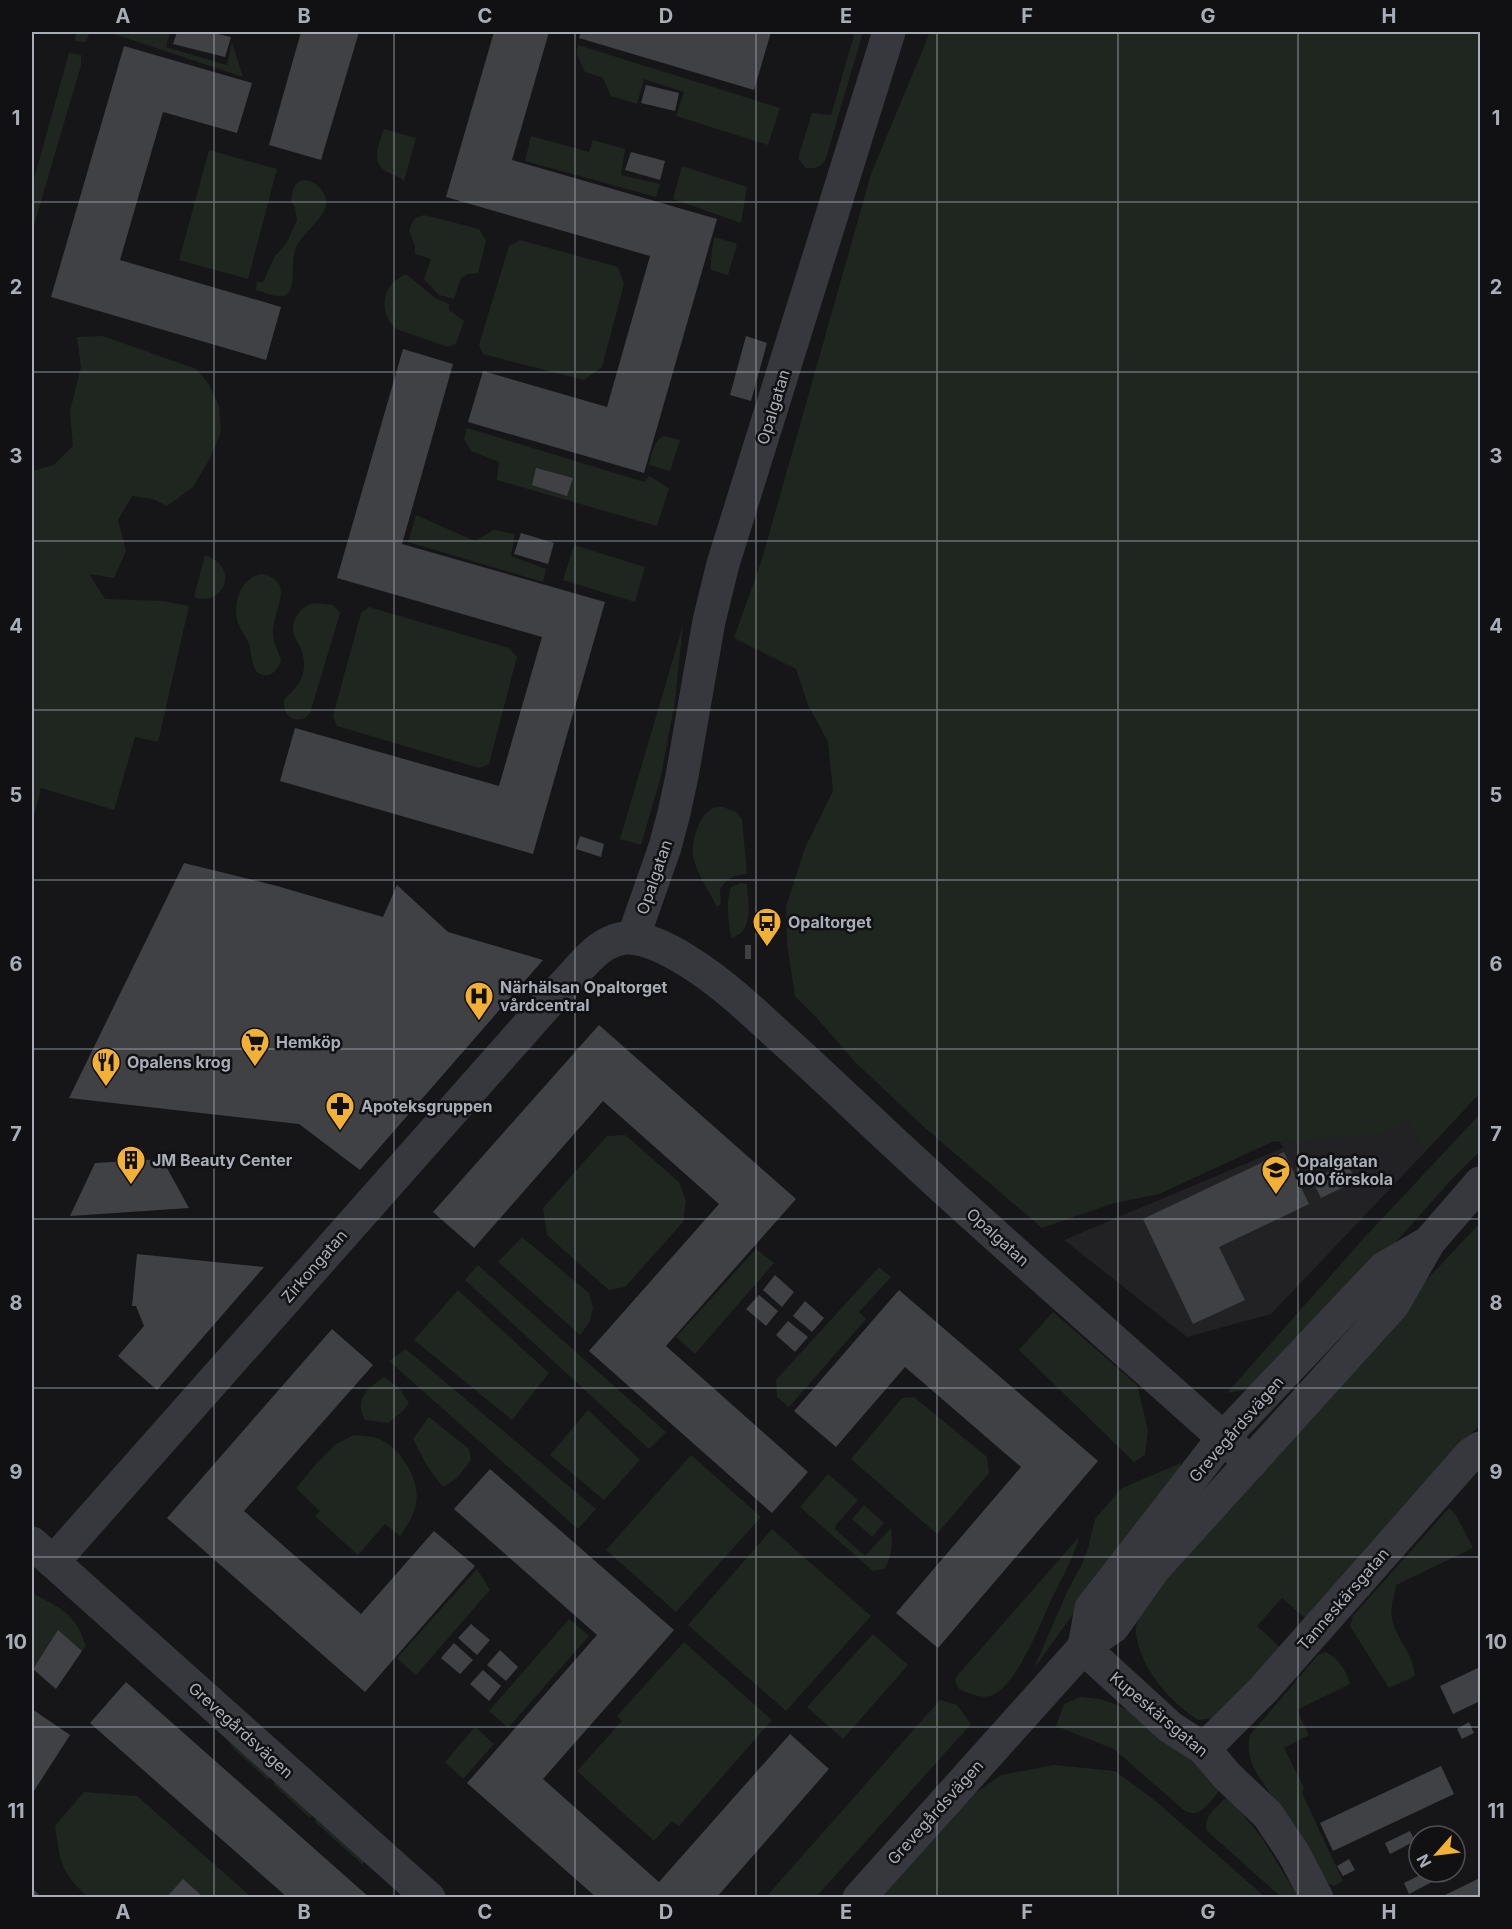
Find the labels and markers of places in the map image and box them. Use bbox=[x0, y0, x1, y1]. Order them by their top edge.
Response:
bus stop icon: Opaltorget bbox=[751, 906, 783, 948]
place label: Opaltorget bbox=[788, 912, 872, 932]
place label: Närhälsan Opaltorget vårdcentral bbox=[500, 977, 668, 1015]
hospital icon: Närhälsan Opaltorget vårdcentral bbox=[463, 980, 495, 1022]
supermarket icon: Hemköp bbox=[239, 1026, 271, 1068]
place label: Hemköp bbox=[276, 1032, 341, 1052]
restaurant icon: Opalens krog bbox=[90, 1046, 122, 1088]
place label: Opalens krog bbox=[127, 1052, 231, 1072]
pharmacy icon: Apoteksgruppen bbox=[324, 1090, 356, 1132]
place label: Apoteksgruppen bbox=[361, 1096, 493, 1116]
building icon: JM Beauty Center bbox=[115, 1144, 147, 1186]
place label: JM Beauty Center bbox=[152, 1150, 293, 1170]
place label: Opalgatan 100 förskola bbox=[1297, 1151, 1393, 1189]
school or university icon: Opalgatan 100 förskola bbox=[1260, 1154, 1292, 1196]

